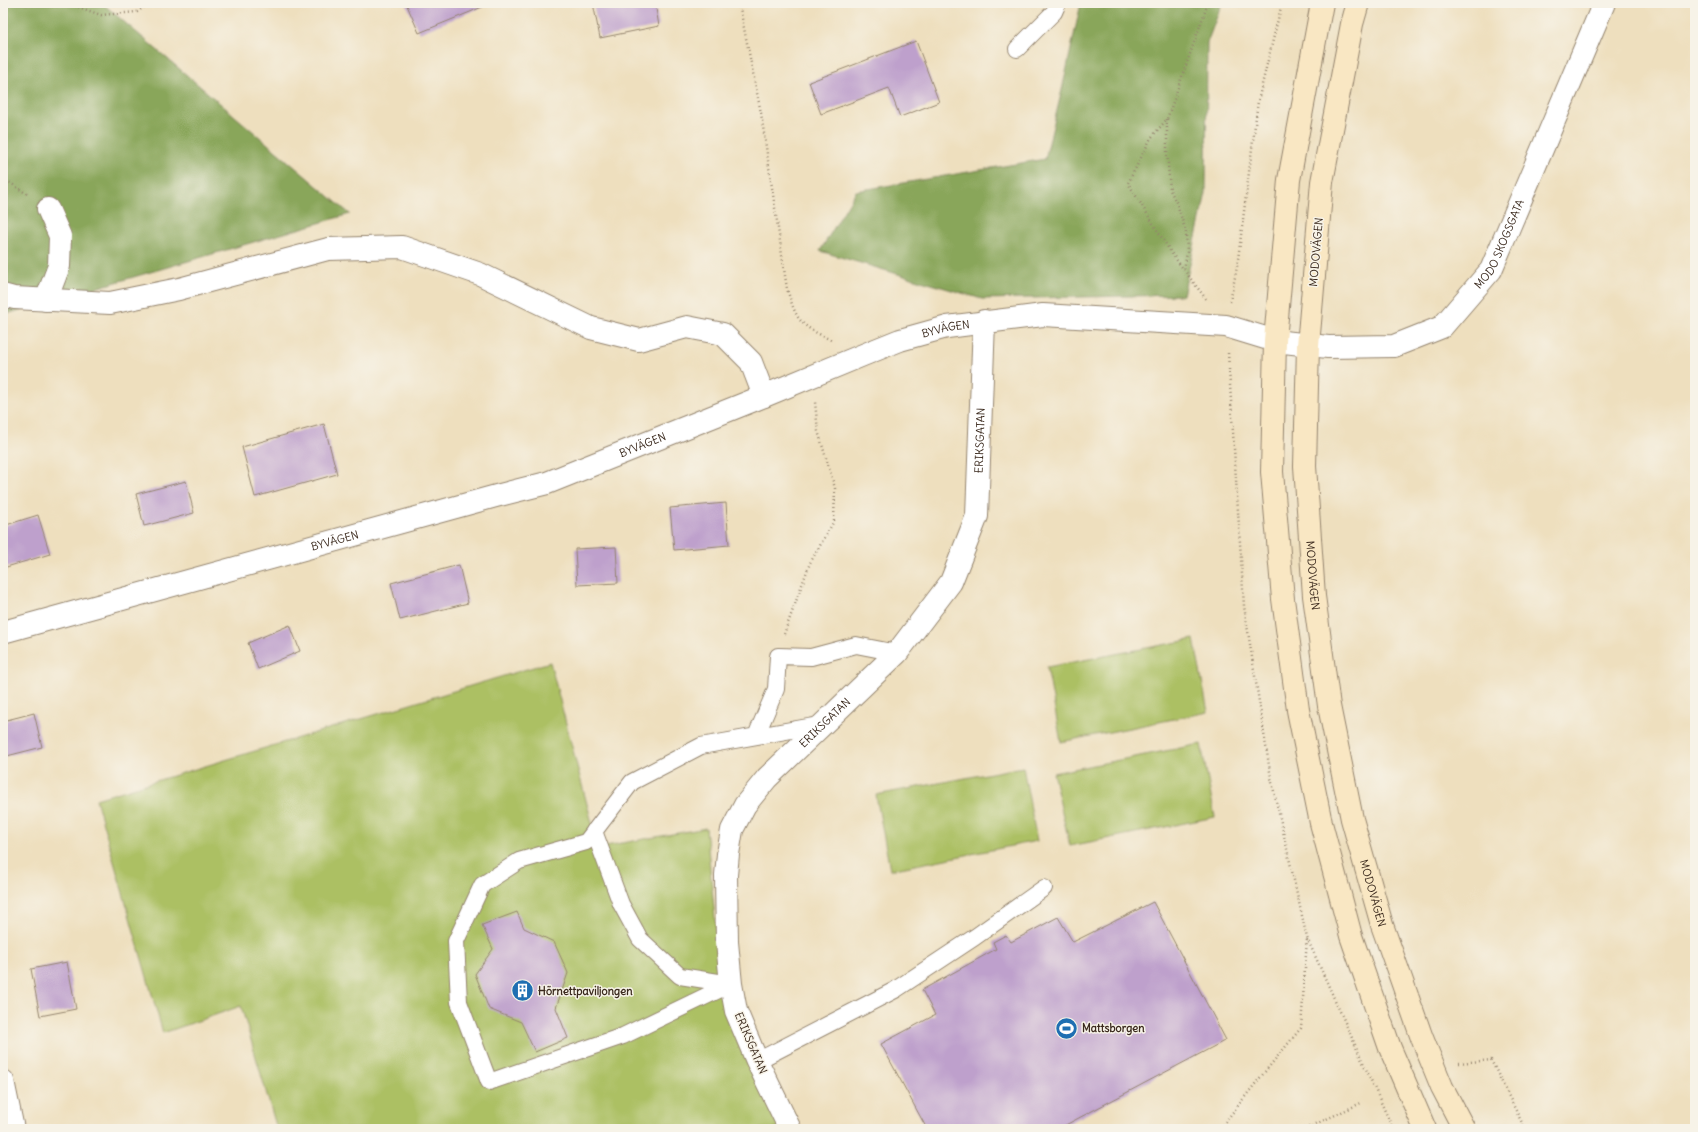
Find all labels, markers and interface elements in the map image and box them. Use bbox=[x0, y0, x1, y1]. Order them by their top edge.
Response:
street label: MODO SKOGSGATA bbox=[1471, 197, 1527, 292]
street label: MODOVÄGEN bbox=[1305, 217, 1326, 287]
street label: BYVÄGEN bbox=[920, 317, 970, 341]
street label: ERIKSGATAN bbox=[972, 407, 988, 474]
street label: BYVÄGEN bbox=[617, 429, 668, 460]
street label: BYVÄGEN bbox=[309, 527, 360, 554]
street label: MODOVÄGEN bbox=[1303, 540, 1323, 611]
street label: ERIKSGATAN bbox=[796, 695, 853, 750]
street label: MODOVÄGEN bbox=[1357, 858, 1389, 928]
building icon: Hörnettpaviljongen bbox=[509, 978, 535, 1004]
place label: Hörnettpaviljongen bbox=[538, 984, 633, 999]
street label: ERIKSGATAN bbox=[732, 1010, 770, 1076]
sports icon: Mattsborgen bbox=[1053, 1015, 1079, 1041]
place label: Mattsborgen bbox=[1082, 1021, 1145, 1036]

